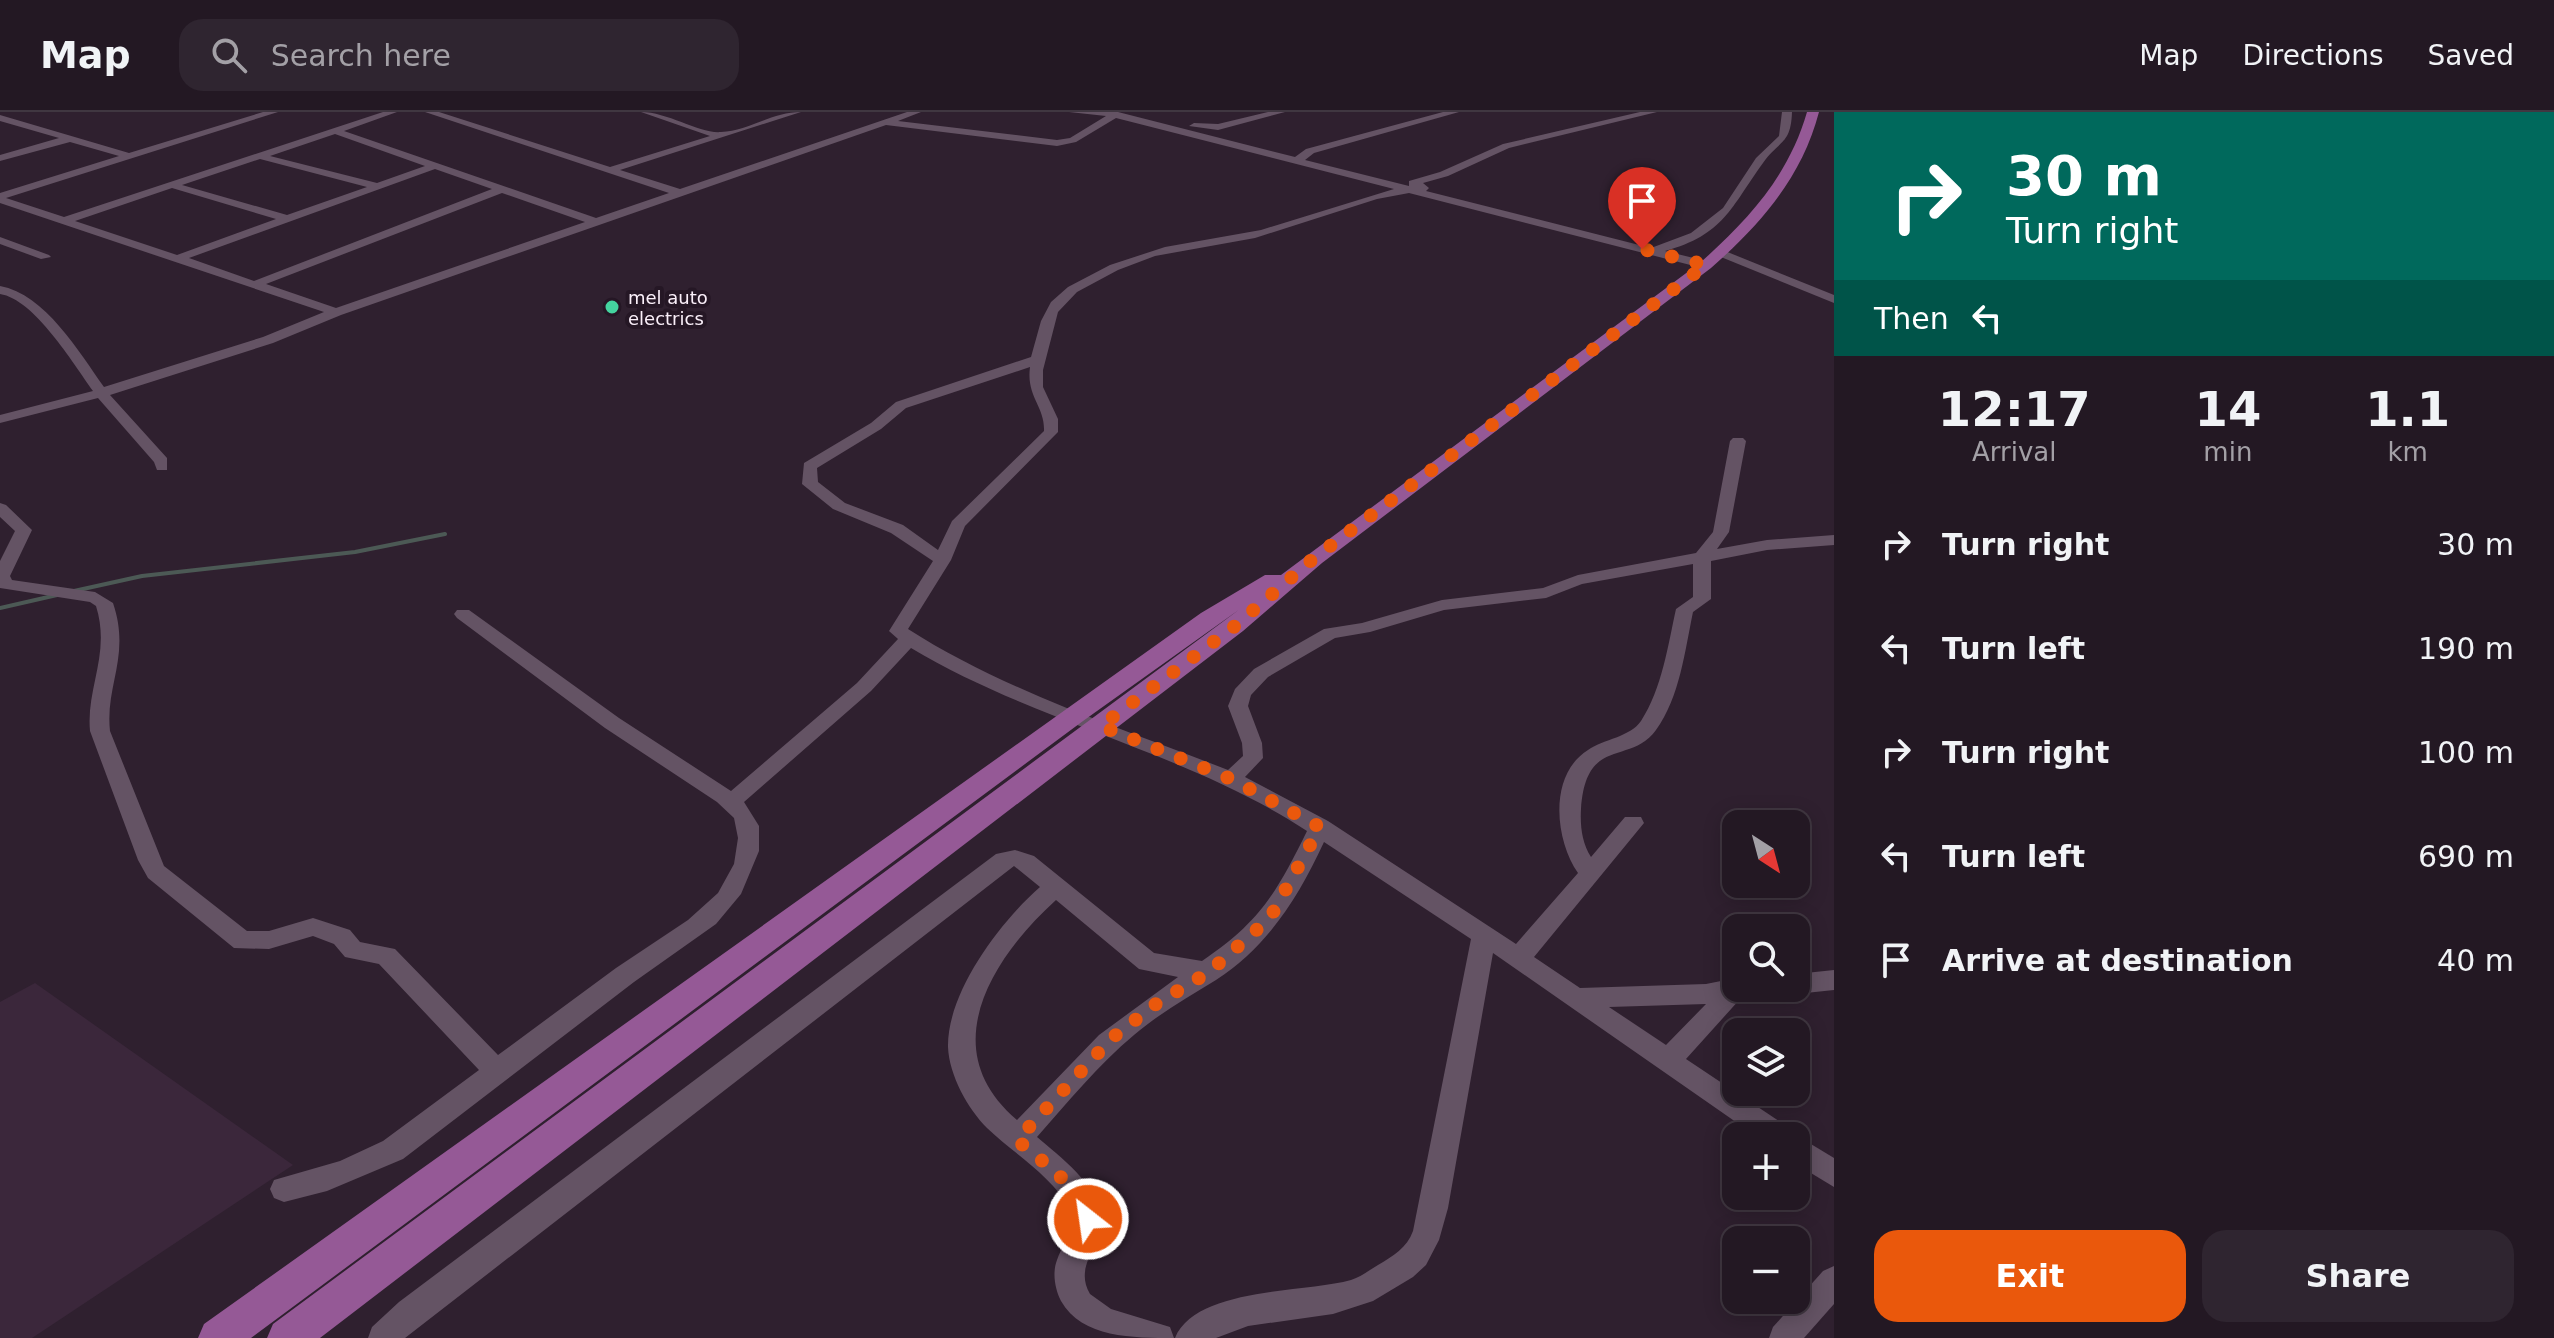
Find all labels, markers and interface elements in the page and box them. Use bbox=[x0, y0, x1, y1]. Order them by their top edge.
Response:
search box bbox=[179, 19, 739, 91]
text: Map bbox=[40, 33, 131, 77]
icon: search bbox=[207, 33, 251, 77]
text: Search here bbox=[271, 38, 451, 73]
text: Map bbox=[2139, 39, 2198, 72]
text: Directions bbox=[2242, 39, 2383, 72]
text: Saved bbox=[2427, 39, 2514, 72]
text: 30 m bbox=[2006, 143, 2162, 208]
icon: right bbox=[1874, 144, 1978, 248]
pin bbox=[1608, 167, 1676, 249]
icon: arrive bbox=[1620, 179, 1664, 223]
text: Turn right bbox=[2006, 210, 2178, 251]
place label: mel auto electrics bbox=[628, 287, 708, 329]
icon: left bbox=[1965, 296, 2009, 340]
marker: mel auto electrics bbox=[603, 298, 621, 316]
text: Then bbox=[1874, 301, 1949, 336]
text: 12:17 bbox=[1938, 381, 2091, 437]
text: 14 bbox=[2194, 381, 2261, 437]
text: 1.1 bbox=[2365, 381, 2450, 437]
text: Arrival bbox=[1972, 437, 2056, 467]
text: min bbox=[2203, 437, 2252, 467]
text: km bbox=[2387, 437, 2428, 467]
icon: right bbox=[1874, 522, 1918, 566]
text: Turn right bbox=[1942, 527, 2109, 562]
text: 30 m bbox=[2437, 527, 2514, 562]
icon: left bbox=[1874, 626, 1918, 670]
text: Turn left bbox=[1942, 631, 2085, 666]
text: 190 m bbox=[2418, 631, 2514, 666]
icon: right bbox=[1874, 730, 1918, 774]
text: Turn right bbox=[1942, 735, 2109, 770]
text: 100 m bbox=[2418, 735, 2514, 770]
north arrow bbox=[1722, 810, 1810, 898]
map controls bbox=[1722, 810, 1810, 1314]
icon: left bbox=[1874, 834, 1918, 878]
text: Turn left bbox=[1942, 839, 2085, 874]
text: 690 m bbox=[2418, 839, 2514, 874]
button: search bbox=[1722, 914, 1810, 1002]
icon: arrive bbox=[1874, 938, 1918, 982]
text: Arrive at destination bbox=[1942, 943, 2293, 978]
text: 40 m bbox=[2437, 943, 2514, 978]
button: layers bbox=[1722, 1018, 1810, 1106]
button: + bbox=[1722, 1122, 1810, 1210]
position arrow bbox=[1046, 1177, 1130, 1261]
button: − bbox=[1722, 1226, 1810, 1314]
button: Exit bbox=[1874, 1230, 2186, 1322]
button: Share bbox=[2202, 1230, 2514, 1322]

